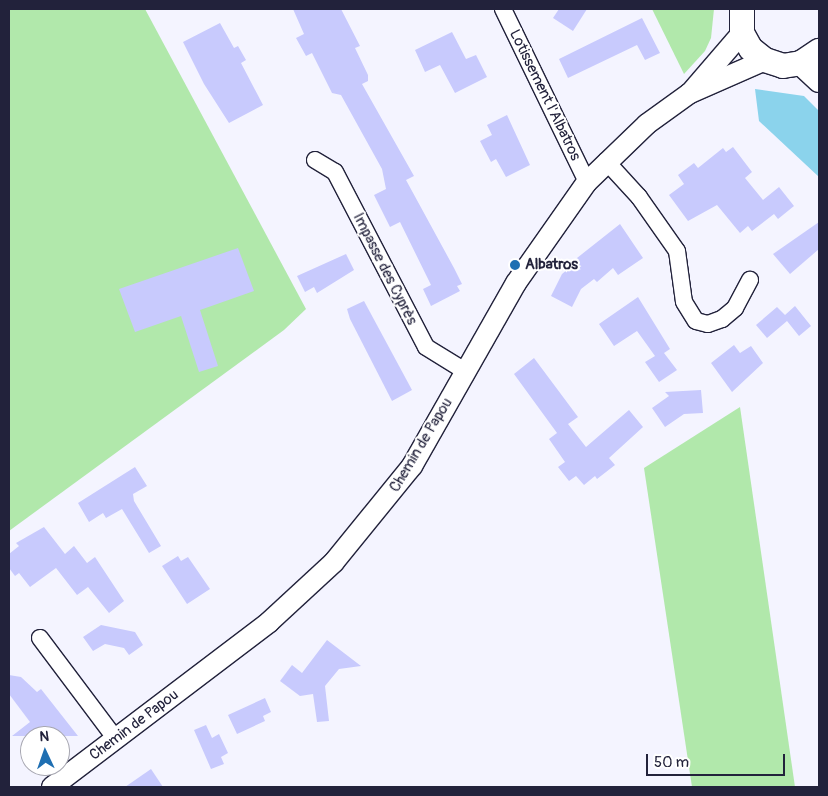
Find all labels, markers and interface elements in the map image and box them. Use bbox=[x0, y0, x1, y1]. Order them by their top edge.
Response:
street label: Lotissement l'Albatros bbox=[505, 27, 585, 163]
street label: Impasse des Cyprès bbox=[349, 210, 421, 328]
place label: Albatros bbox=[525, 256, 578, 274]
marker: Albatros bbox=[509, 259, 521, 271]
street label: Chemin de Papou bbox=[386, 395, 456, 495]
street label: Chemin de Papou bbox=[86, 686, 182, 764]
north arrow bbox=[20, 726, 70, 776]
text: N bbox=[39, 728, 49, 745]
scale bar bbox=[648, 744, 787, 776]
text: 50 m bbox=[654, 753, 689, 772]

